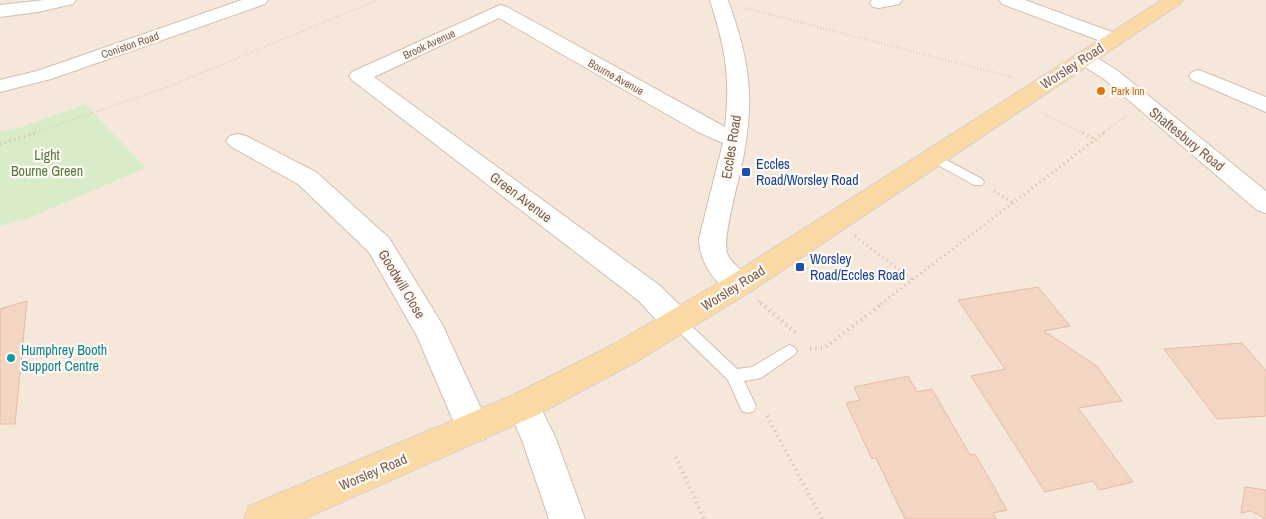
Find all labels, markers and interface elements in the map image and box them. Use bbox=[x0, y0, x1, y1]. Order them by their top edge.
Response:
street label: Brook Avenue bbox=[401, 26, 457, 62]
street label: Coniston Road bbox=[99, 29, 161, 61]
street label: Worsley Road bbox=[1037, 39, 1107, 93]
street label: Bourne Avenue bbox=[586, 56, 646, 98]
place label: Park Inn bbox=[1111, 84, 1145, 98]
marker: Park Inn bbox=[1095, 85, 1107, 97]
street label: Shaftesbury Road bbox=[1146, 103, 1228, 175]
street label: Eccles Road bbox=[717, 114, 745, 180]
park label: Light Bourne Green bbox=[11, 146, 83, 180]
place label: Eccles Road/Worsley Road bbox=[756, 155, 859, 189]
marker: Eccles Road/Worsley Road bbox=[740, 166, 752, 178]
street label: Green Avenue bbox=[486, 168, 556, 226]
street label: Goodwill Close bbox=[374, 246, 430, 322]
place label: Worsley Road/Eccles Road bbox=[810, 250, 905, 284]
street label: Worsley Road bbox=[698, 261, 768, 315]
marker: Worsley Road/Eccles Road bbox=[794, 261, 806, 273]
place label: Humphrey Booth Support Centre bbox=[21, 341, 107, 375]
marker: Humphrey Booth Support Centre bbox=[5, 352, 17, 364]
street label: Worsley Road bbox=[336, 450, 410, 494]

